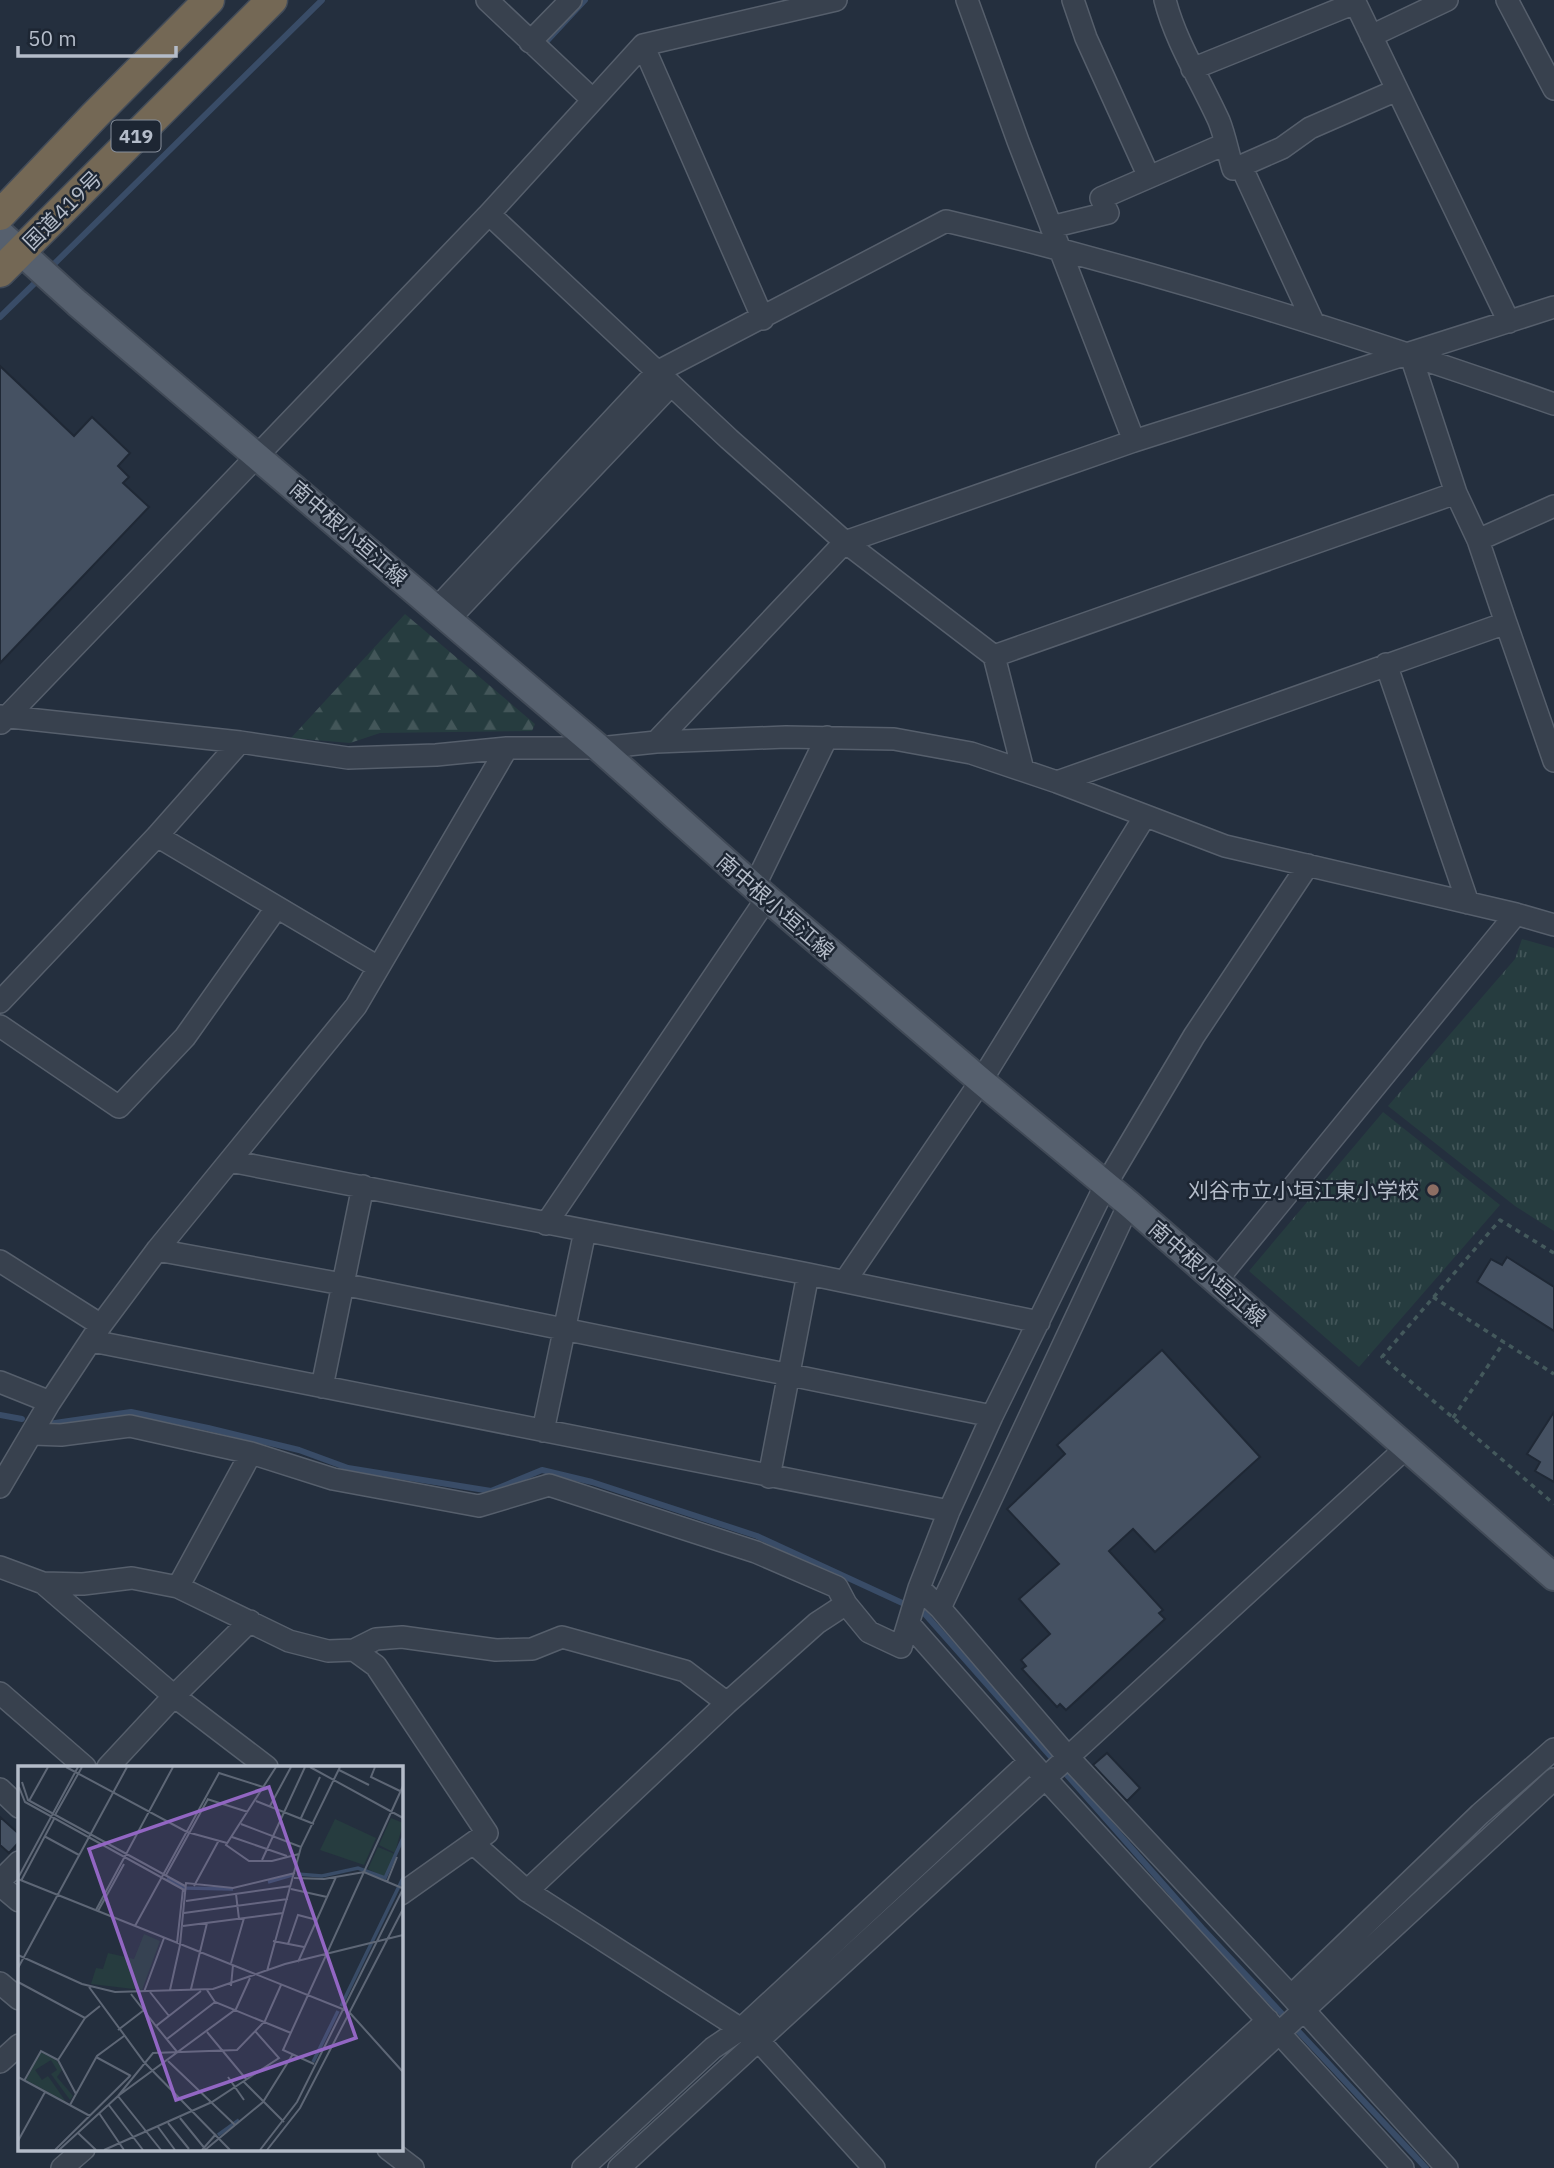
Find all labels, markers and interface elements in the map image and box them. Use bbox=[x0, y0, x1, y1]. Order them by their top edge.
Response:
scale bar bbox=[18, 14, 175, 58]
text: 50 m bbox=[28, 24, 77, 52]
road number: 419 bbox=[111, 120, 160, 152]
street label: 国道419号 bbox=[16, 164, 108, 256]
street label: 南中根小垣江線 bbox=[284, 474, 414, 592]
street label: 南中根小垣江線 bbox=[711, 847, 841, 965]
place label: 刈谷市立小垣江東小学校 bbox=[1188, 1176, 1419, 1204]
marker: 刈谷市立小垣江東小学校 bbox=[1425, 1182, 1441, 1198]
street label: 南中根小垣江線 bbox=[1143, 1214, 1273, 1332]
inset map bbox=[18, 1766, 402, 2150]

